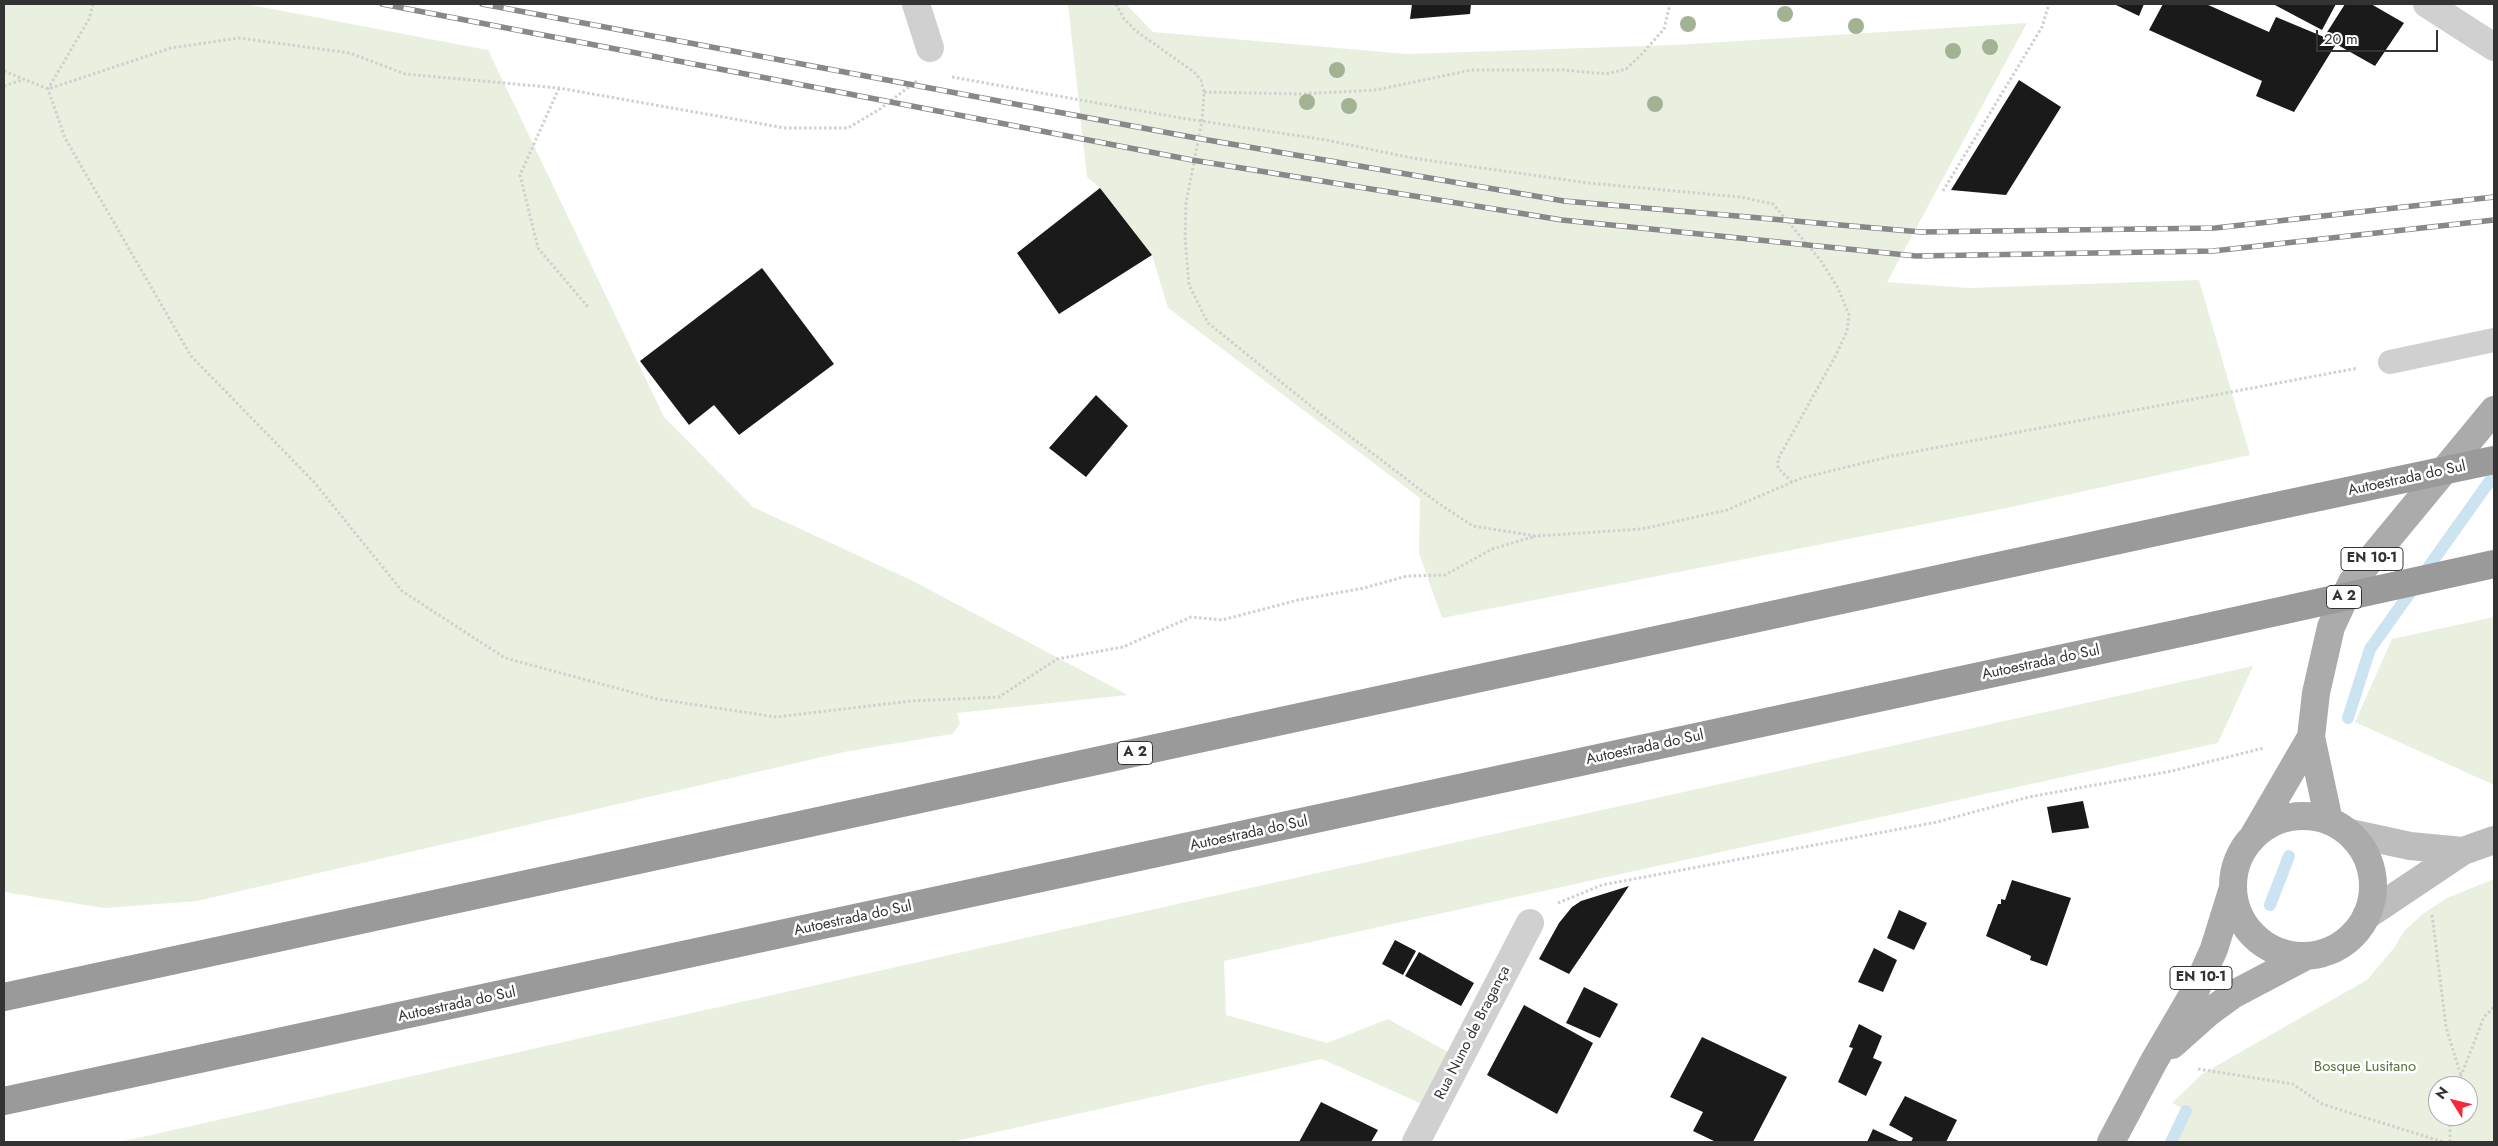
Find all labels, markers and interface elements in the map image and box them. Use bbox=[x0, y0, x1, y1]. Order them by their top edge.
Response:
scale bar bbox=[2318, 20, 2440, 52]
text: 20 m bbox=[2324, 28, 2358, 50]
street label: Autoestrada do Sul bbox=[2346, 458, 2468, 500]
road number: EN 10-1 bbox=[2341, 548, 2403, 570]
road number: A 2 bbox=[2326, 586, 2362, 608]
street label: Autoestrada do Sul bbox=[1980, 642, 2102, 684]
street label: Autoestrada do Sul bbox=[1584, 727, 1706, 769]
road number: A 2 bbox=[1118, 741, 1152, 764]
street label: Autoestrada do Sul bbox=[1188, 813, 1310, 855]
street label: Autoestrada do Sul bbox=[792, 898, 914, 940]
street label: Rua Nuno de Bragança bbox=[1431, 963, 1515, 1103]
road number: EN 10-1 bbox=[2170, 966, 2232, 990]
street label: Autoestrada do Sul bbox=[396, 984, 518, 1026]
park label: Bosque Lusitano bbox=[2314, 1058, 2416, 1076]
north arrow bbox=[2428, 1076, 2478, 1126]
text: N bbox=[2430, 1082, 2453, 1103]

